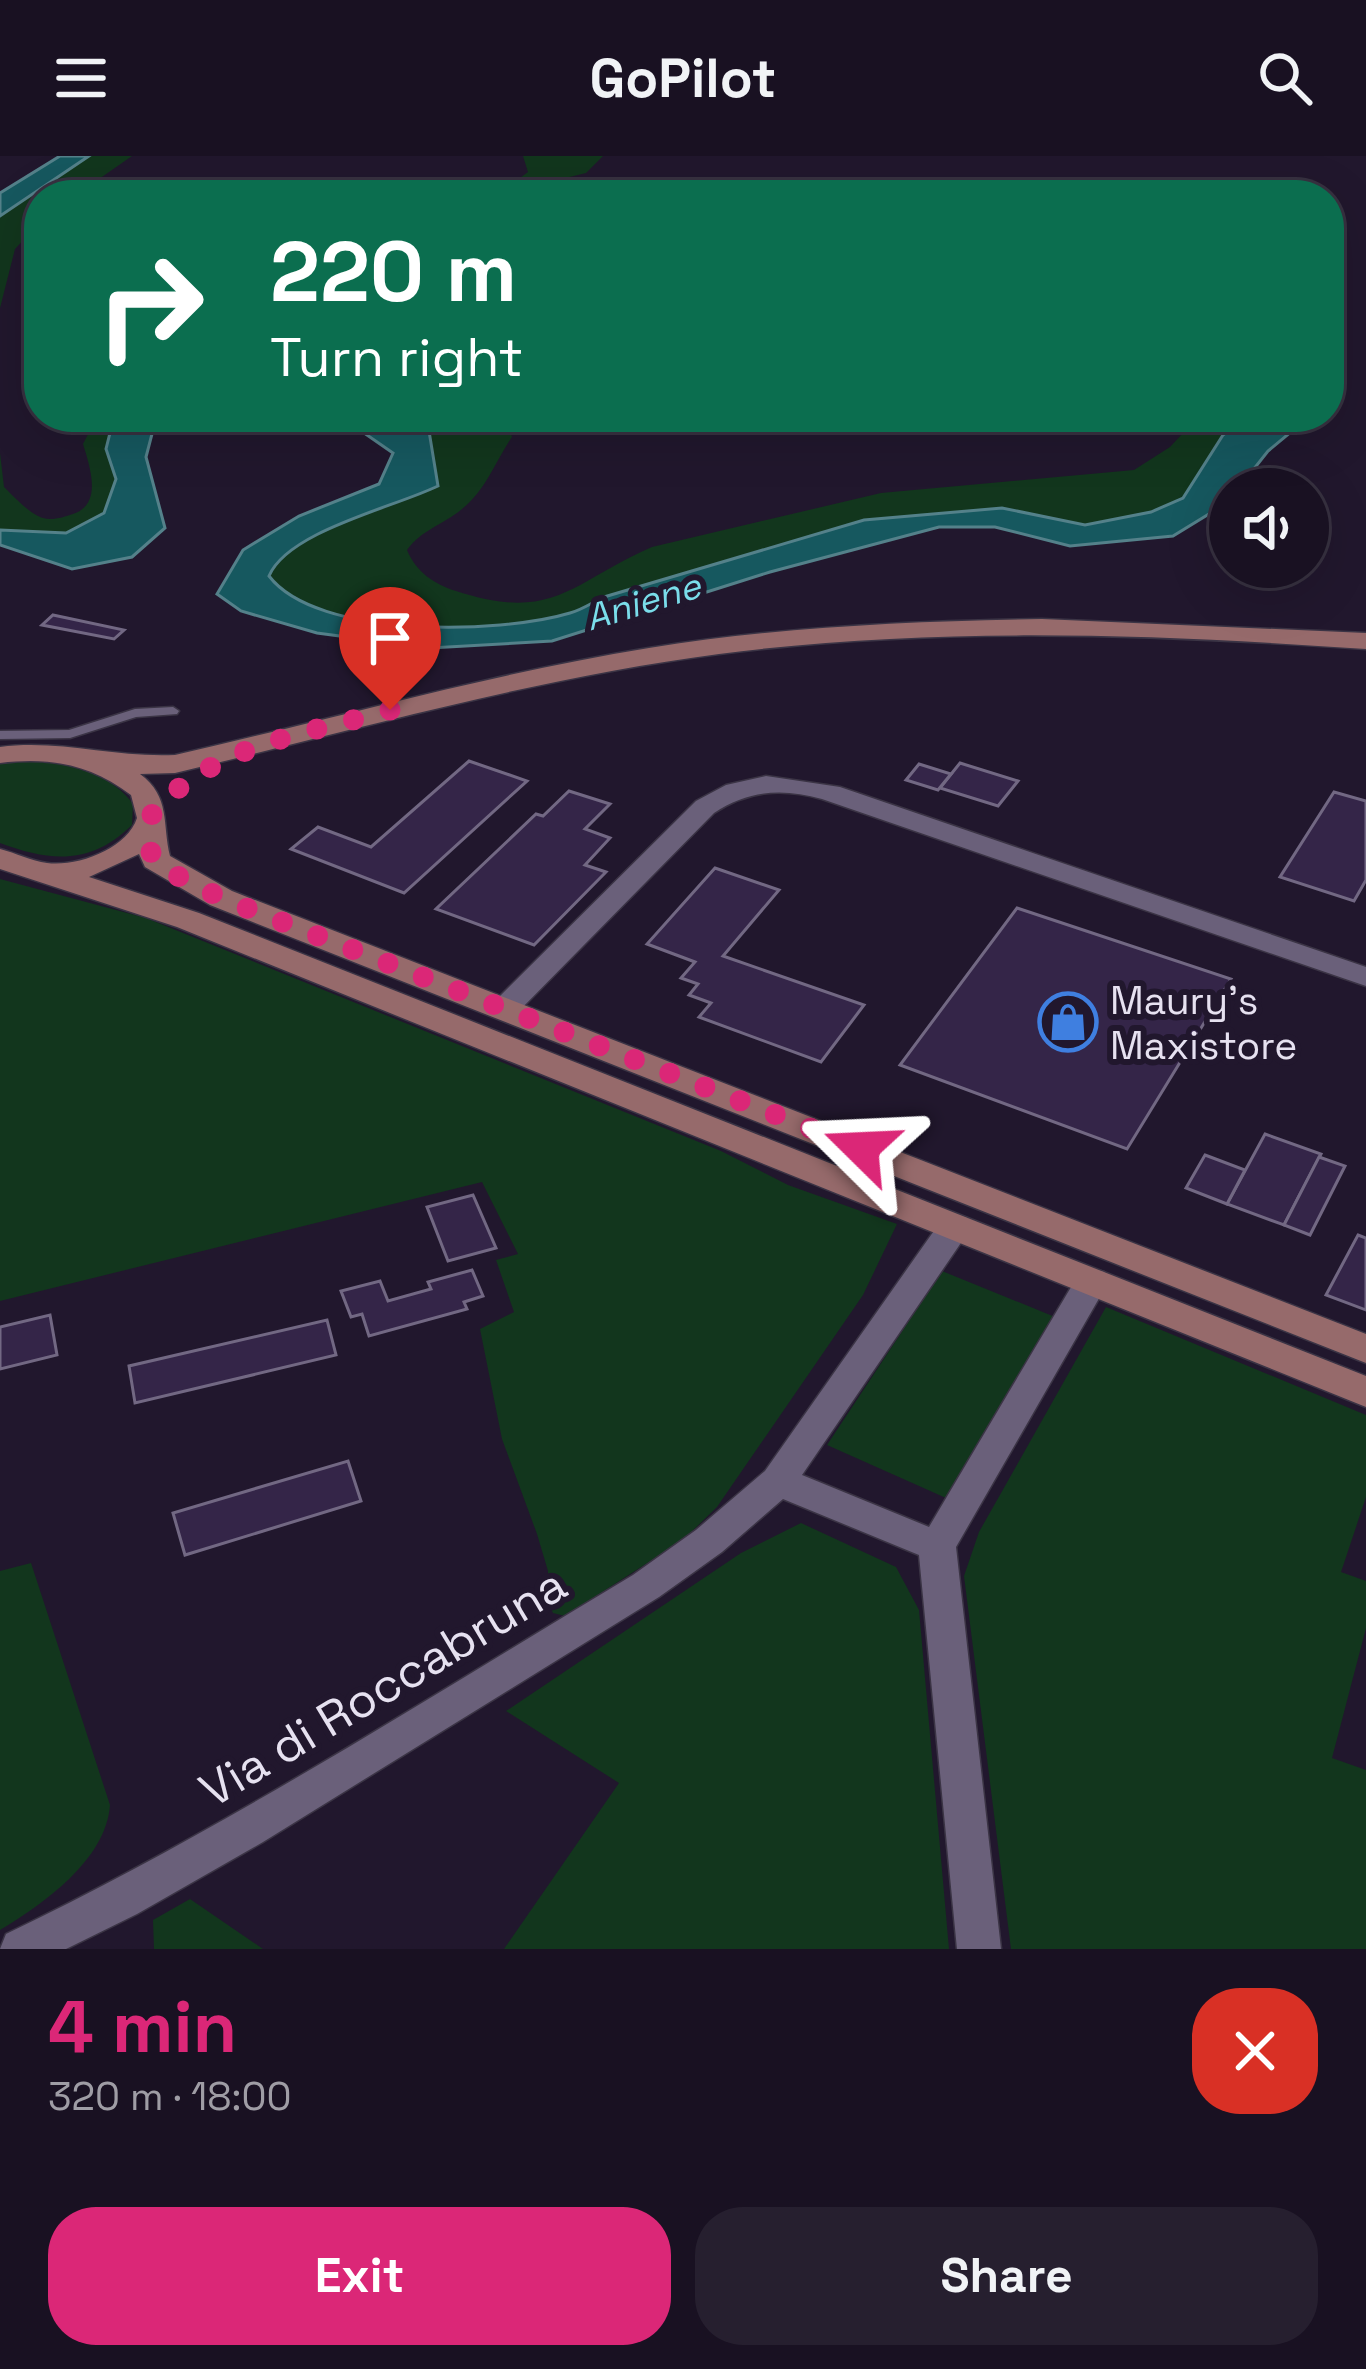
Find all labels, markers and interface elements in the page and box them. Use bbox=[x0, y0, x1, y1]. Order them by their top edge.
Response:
text: GoPilot bbox=[590, 44, 776, 113]
icon: menu bbox=[48, 45, 114, 111]
icon: search bbox=[1252, 45, 1318, 111]
text: 220 m bbox=[270, 218, 517, 326]
icon: right bbox=[72, 228, 228, 384]
text: Turn right bbox=[270, 323, 523, 392]
map controls bbox=[1209, 468, 1329, 588]
button: sound bbox=[1209, 468, 1329, 588]
water label: Aniene bbox=[580, 562, 708, 641]
pin bbox=[339, 587, 441, 710]
icon: arrive bbox=[357, 605, 423, 671]
place label: Maury's Maxistore bbox=[1110, 976, 1297, 1070]
shop icon: Maury's Maxistore bbox=[1037, 991, 1099, 1053]
position arrow bbox=[798, 1085, 924, 1211]
street label: Via di Roccabruna bbox=[189, 1554, 577, 1820]
text: 4 min bbox=[48, 1981, 237, 2073]
button: close bbox=[1192, 1988, 1318, 2114]
text: 320 m · 18:00 bbox=[48, 2072, 291, 2121]
button: Exit bbox=[48, 2207, 671, 2345]
button: Share bbox=[695, 2207, 1318, 2345]

